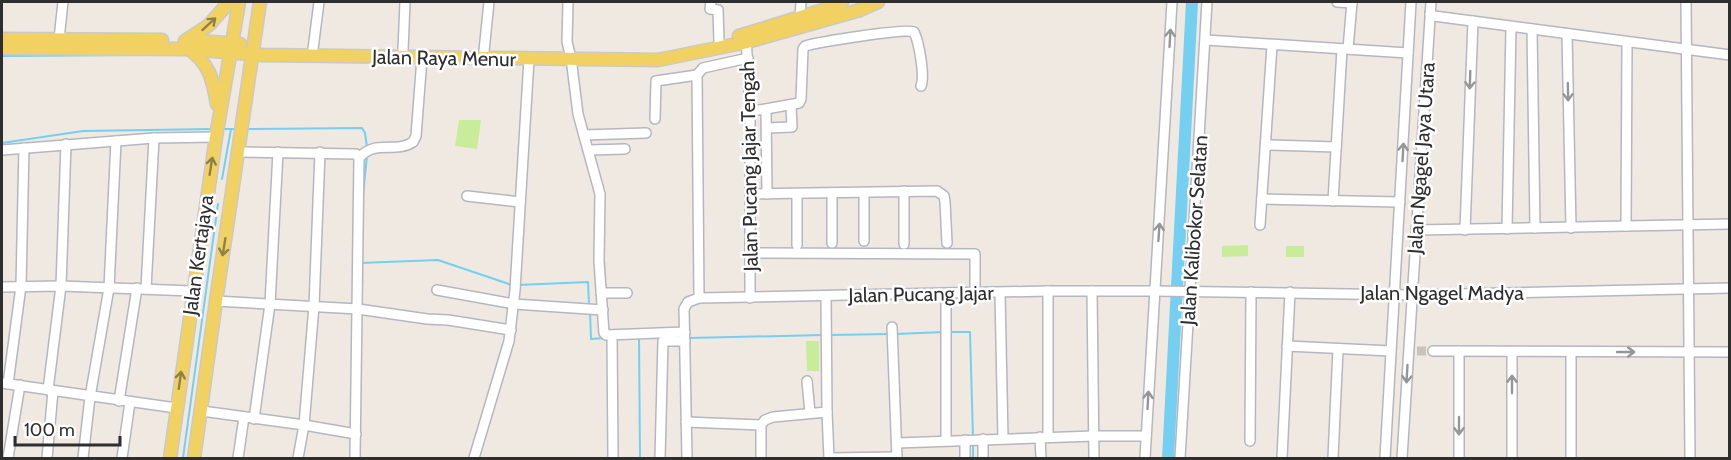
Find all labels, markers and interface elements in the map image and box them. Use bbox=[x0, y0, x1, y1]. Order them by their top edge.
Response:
one-way arrow bbox=[201, 17, 216, 31]
one-way arrow bbox=[1165, 28, 1176, 48]
street label: Jalan Raya Menur bbox=[371, 45, 517, 71]
street label: Jalan Pucang Jajar Tengah bbox=[735, 60, 763, 273]
street label: Jalan Ngagel Jaya Utara bbox=[1402, 61, 1440, 256]
one-way arrow bbox=[1465, 69, 1476, 89]
one-way arrow bbox=[1562, 82, 1574, 102]
street label: Jalan Kalibokor Selatan bbox=[1175, 134, 1213, 327]
one-way arrow bbox=[1397, 142, 1408, 162]
one-way arrow bbox=[206, 157, 217, 176]
street label: Jalan Kertajaya bbox=[178, 193, 218, 318]
one-way arrow bbox=[1153, 223, 1164, 243]
one-way arrow bbox=[218, 237, 229, 256]
street label: Jalan Pucang Jajar bbox=[847, 281, 995, 307]
street label: Jalan Ngagel Madya bbox=[1359, 281, 1524, 305]
one-way arrow bbox=[1616, 346, 1636, 358]
one-way arrow bbox=[1402, 364, 1413, 384]
one-way arrow bbox=[175, 370, 186, 390]
one-way arrow bbox=[1506, 375, 1518, 395]
one-way arrow bbox=[1143, 391, 1154, 411]
scale bar bbox=[15, 409, 120, 447]
one-way arrow bbox=[1453, 415, 1465, 435]
text: 100 m bbox=[24, 419, 75, 441]

